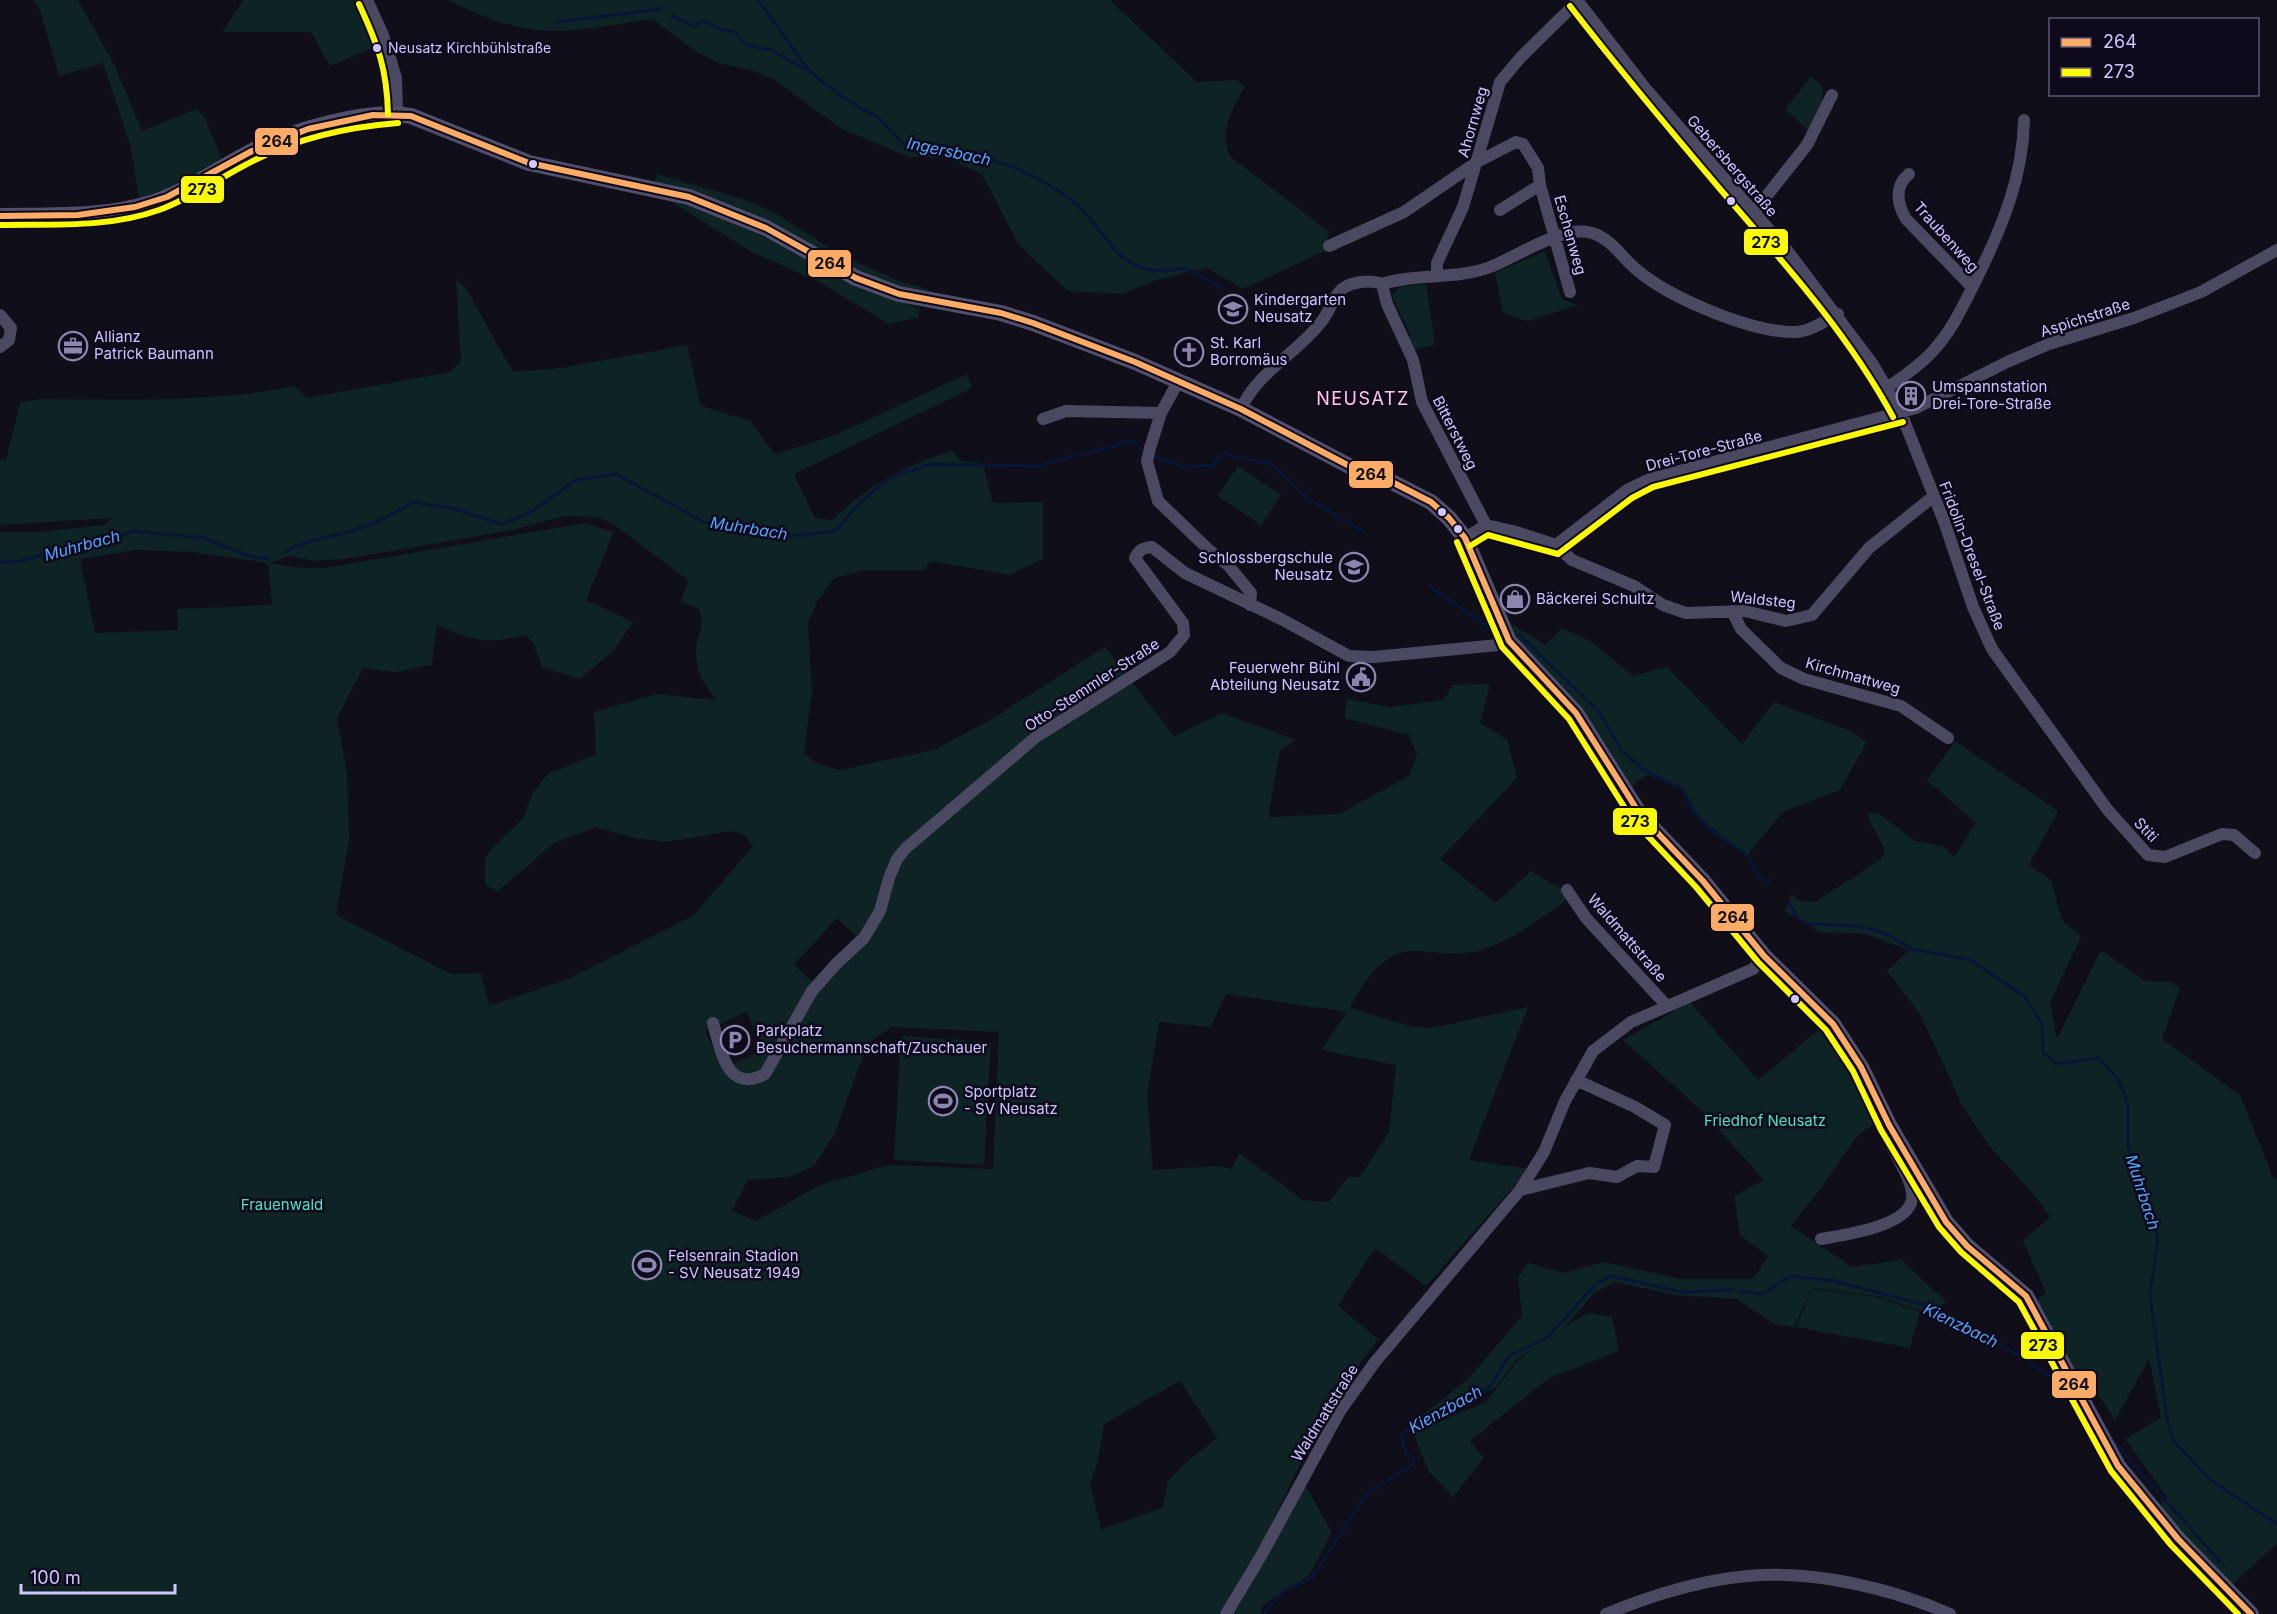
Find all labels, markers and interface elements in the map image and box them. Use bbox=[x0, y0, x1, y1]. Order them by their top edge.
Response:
legend bbox=[2049, 18, 2259, 96]
text: 264 bbox=[2103, 31, 2137, 52]
place label: Neusatz Kirchbühlstraße bbox=[388, 39, 551, 56]
marker: Neusatz Kirchbühlstraße bbox=[371, 42, 383, 54]
text: 273 bbox=[2103, 61, 2135, 82]
street label: Ahornweg bbox=[1453, 84, 1492, 160]
street label: Gebersbergstraße bbox=[1683, 111, 1782, 221]
line badge: 264 bbox=[254, 127, 299, 156]
text: 264 bbox=[261, 131, 293, 151]
water label: Ingersbach bbox=[905, 132, 993, 170]
unlabelled marker bbox=[527, 158, 539, 170]
line badge: 273 bbox=[180, 175, 225, 204]
text: 273 bbox=[187, 179, 217, 199]
street label: Eschenweg bbox=[1550, 193, 1591, 277]
unlabelled marker bbox=[1725, 195, 1737, 207]
street label: Traubenweg bbox=[1910, 197, 1983, 276]
line badge: 273 bbox=[1743, 228, 1789, 256]
text: 273 bbox=[1751, 232, 1781, 252]
line badge: 264 bbox=[807, 249, 852, 278]
text: 264 bbox=[814, 253, 846, 273]
place label: Kindergarten Neusatz bbox=[1254, 290, 1346, 326]
school or university icon: Kindergarten Neusatz bbox=[1217, 293, 1249, 325]
street label: Aspichstraße bbox=[2037, 294, 2132, 341]
place label: Allianz Patrick Baumann bbox=[94, 327, 214, 363]
office icon: Allianz Patrick Baumann bbox=[57, 330, 89, 362]
place label: St. Karl Borromäus bbox=[1210, 333, 1288, 369]
church icon: St. Karl Borromäus bbox=[1173, 336, 1205, 368]
place label: Umspannstation Drei-Tore-Straße bbox=[1932, 377, 2052, 413]
building icon: Umspannstation Drei-Tore-Straße bbox=[1895, 380, 1927, 412]
district label: NEUSATZ bbox=[1316, 388, 1410, 409]
street label: Bitterstweg bbox=[1429, 393, 1482, 473]
street label: Drei-Tore-Straße bbox=[1644, 426, 1764, 475]
line badge: 264 bbox=[1348, 460, 1394, 489]
text: 264 bbox=[1355, 464, 1387, 484]
street label: Fridolin-Dresel-Straße bbox=[1935, 479, 2010, 633]
unlabelled marker bbox=[1436, 506, 1448, 518]
water label: Muhrbach bbox=[709, 512, 789, 544]
unlabelled marker bbox=[1452, 523, 1464, 535]
water label: Muhrbach bbox=[42, 525, 122, 565]
place label: Schlossbergschule Neusatz bbox=[1198, 548, 1333, 584]
school or university icon: Schlossbergschule Neusatz bbox=[1338, 551, 1370, 583]
shop icon: Bäckerei Schultz bbox=[1499, 583, 1531, 615]
street label: Waldsteg bbox=[1729, 587, 1797, 612]
place label: Bäckerei Schultz bbox=[1536, 589, 1654, 608]
street label: Otto-Stemmler-Straße bbox=[1021, 634, 1163, 735]
street label: Kirchmattweg bbox=[1803, 653, 1903, 698]
place label: Feuerwehr Bühl Abteilung Neusatz bbox=[1210, 658, 1340, 694]
public building icon: Feuerwehr Bühl Abteilung Neusatz bbox=[1345, 661, 1377, 693]
line badge: 273 bbox=[1612, 807, 1658, 836]
text: 273 bbox=[1620, 811, 1650, 831]
street label: Stiti bbox=[2130, 813, 2162, 846]
street label: Waldmattstraße bbox=[1584, 890, 1671, 986]
line badge: 264 bbox=[1710, 903, 1755, 932]
text: 264 bbox=[1717, 907, 1749, 927]
unlabelled marker bbox=[1789, 993, 1801, 1005]
place label: Parkplatz Besuchermannschaft/Zuschauer bbox=[756, 1021, 988, 1057]
parking icon: Parkplatz Besuchermannschaft/Zuschauer bbox=[719, 1024, 751, 1056]
place label: Sportplatz - SV Neusatz bbox=[964, 1082, 1058, 1118]
sports icon: Sportplatz - SV Neusatz bbox=[927, 1085, 959, 1117]
park label: Friedhof Neusatz bbox=[1704, 1111, 1826, 1130]
water label: Muhrbach bbox=[2121, 1152, 2165, 1232]
park label: Frauenwald bbox=[241, 1195, 323, 1214]
place label: Felsenrain Stadion - SV Neusatz 1949 bbox=[668, 1246, 800, 1282]
sports icon: Felsenrain Stadion - SV Neusatz 1949 bbox=[631, 1249, 663, 1281]
water label: Kienzbach bbox=[1920, 1298, 2002, 1352]
line badge: 273 bbox=[2020, 1331, 2065, 1360]
text: 273 bbox=[2028, 1335, 2058, 1355]
street label: Waldmattstraße bbox=[1287, 1361, 1362, 1465]
line badge: 264 bbox=[2051, 1370, 2097, 1399]
text: 264 bbox=[2058, 1374, 2090, 1394]
water label: Kienzbach bbox=[1405, 1381, 1485, 1437]
scale bar bbox=[21, 1557, 176, 1595]
text: 100 m bbox=[30, 1567, 81, 1588]

